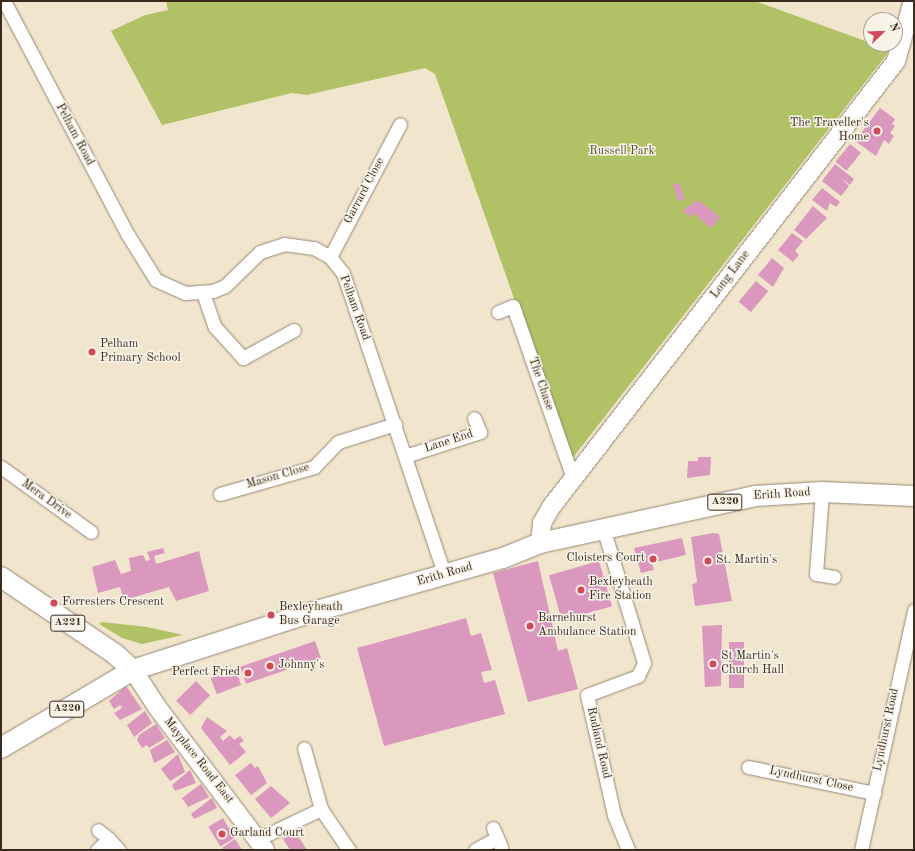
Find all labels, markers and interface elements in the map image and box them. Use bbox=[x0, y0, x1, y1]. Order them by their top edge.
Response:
north arrow bbox=[863, 12, 903, 52]
text: N bbox=[887, 21, 900, 34]
street label: Pelham Road bbox=[52, 101, 96, 169]
place label: The Traveller's Home bbox=[790, 117, 869, 145]
marker: The Traveller's Home bbox=[872, 126, 882, 136]
park label: Russell Park bbox=[589, 145, 655, 159]
street label: Garrard Close bbox=[342, 155, 388, 227]
street label: Long Lane bbox=[708, 248, 754, 302]
street label: Pelham Road bbox=[336, 273, 372, 343]
place label: Pelham Primary School bbox=[100, 338, 181, 366]
marker: Pelham Primary School bbox=[87, 347, 97, 357]
street label: The Chase bbox=[524, 356, 556, 412]
street label: Lane End bbox=[423, 427, 475, 457]
street label: Mason Close bbox=[245, 461, 311, 493]
street label: Mera Drive bbox=[18, 477, 74, 523]
street label: Erith Road bbox=[753, 486, 811, 504]
road number: A220 bbox=[707, 493, 743, 511]
place label: Cloisters Court bbox=[567, 552, 645, 566]
marker: Cloisters Court bbox=[648, 554, 658, 564]
place label: St. Martin's bbox=[716, 554, 777, 568]
marker: St. Martin's bbox=[703, 556, 713, 566]
street label: Erith Road bbox=[415, 560, 475, 590]
place label: Bexleyheath Fire Station bbox=[589, 576, 653, 604]
marker: Bexleyheath Fire Station bbox=[576, 585, 586, 595]
place label: Forresters Crescent bbox=[62, 596, 164, 610]
marker: Forresters Crescent bbox=[49, 598, 59, 608]
place label: Bexleyheath Bus Garage bbox=[279, 601, 343, 629]
marker: Bexleyheath Bus Garage bbox=[266, 610, 276, 620]
place label: Barnehurst Ambulance Station bbox=[538, 612, 636, 640]
road number: A221 bbox=[50, 614, 86, 632]
marker: Barnehurst Ambulance Station bbox=[525, 621, 535, 631]
place label: St Martin's Church Hall bbox=[721, 650, 784, 678]
place label: Johnny's bbox=[278, 659, 324, 673]
marker: St Martin's Church Hall bbox=[708, 659, 718, 669]
marker: Johnny's bbox=[265, 661, 275, 671]
place label: Perfect Fried bbox=[172, 666, 240, 680]
marker: Perfect Fried bbox=[243, 668, 253, 678]
street label: Lyndhurst Road bbox=[871, 687, 903, 773]
road number: A220 bbox=[49, 700, 85, 718]
street label: Rudland Road bbox=[583, 706, 613, 780]
street label: Mayplace Road East bbox=[160, 715, 236, 807]
street label: Lyndhurst Close bbox=[768, 764, 854, 796]
place label: Garland Court bbox=[230, 827, 304, 841]
marker: Garland Court bbox=[217, 829, 227, 839]

